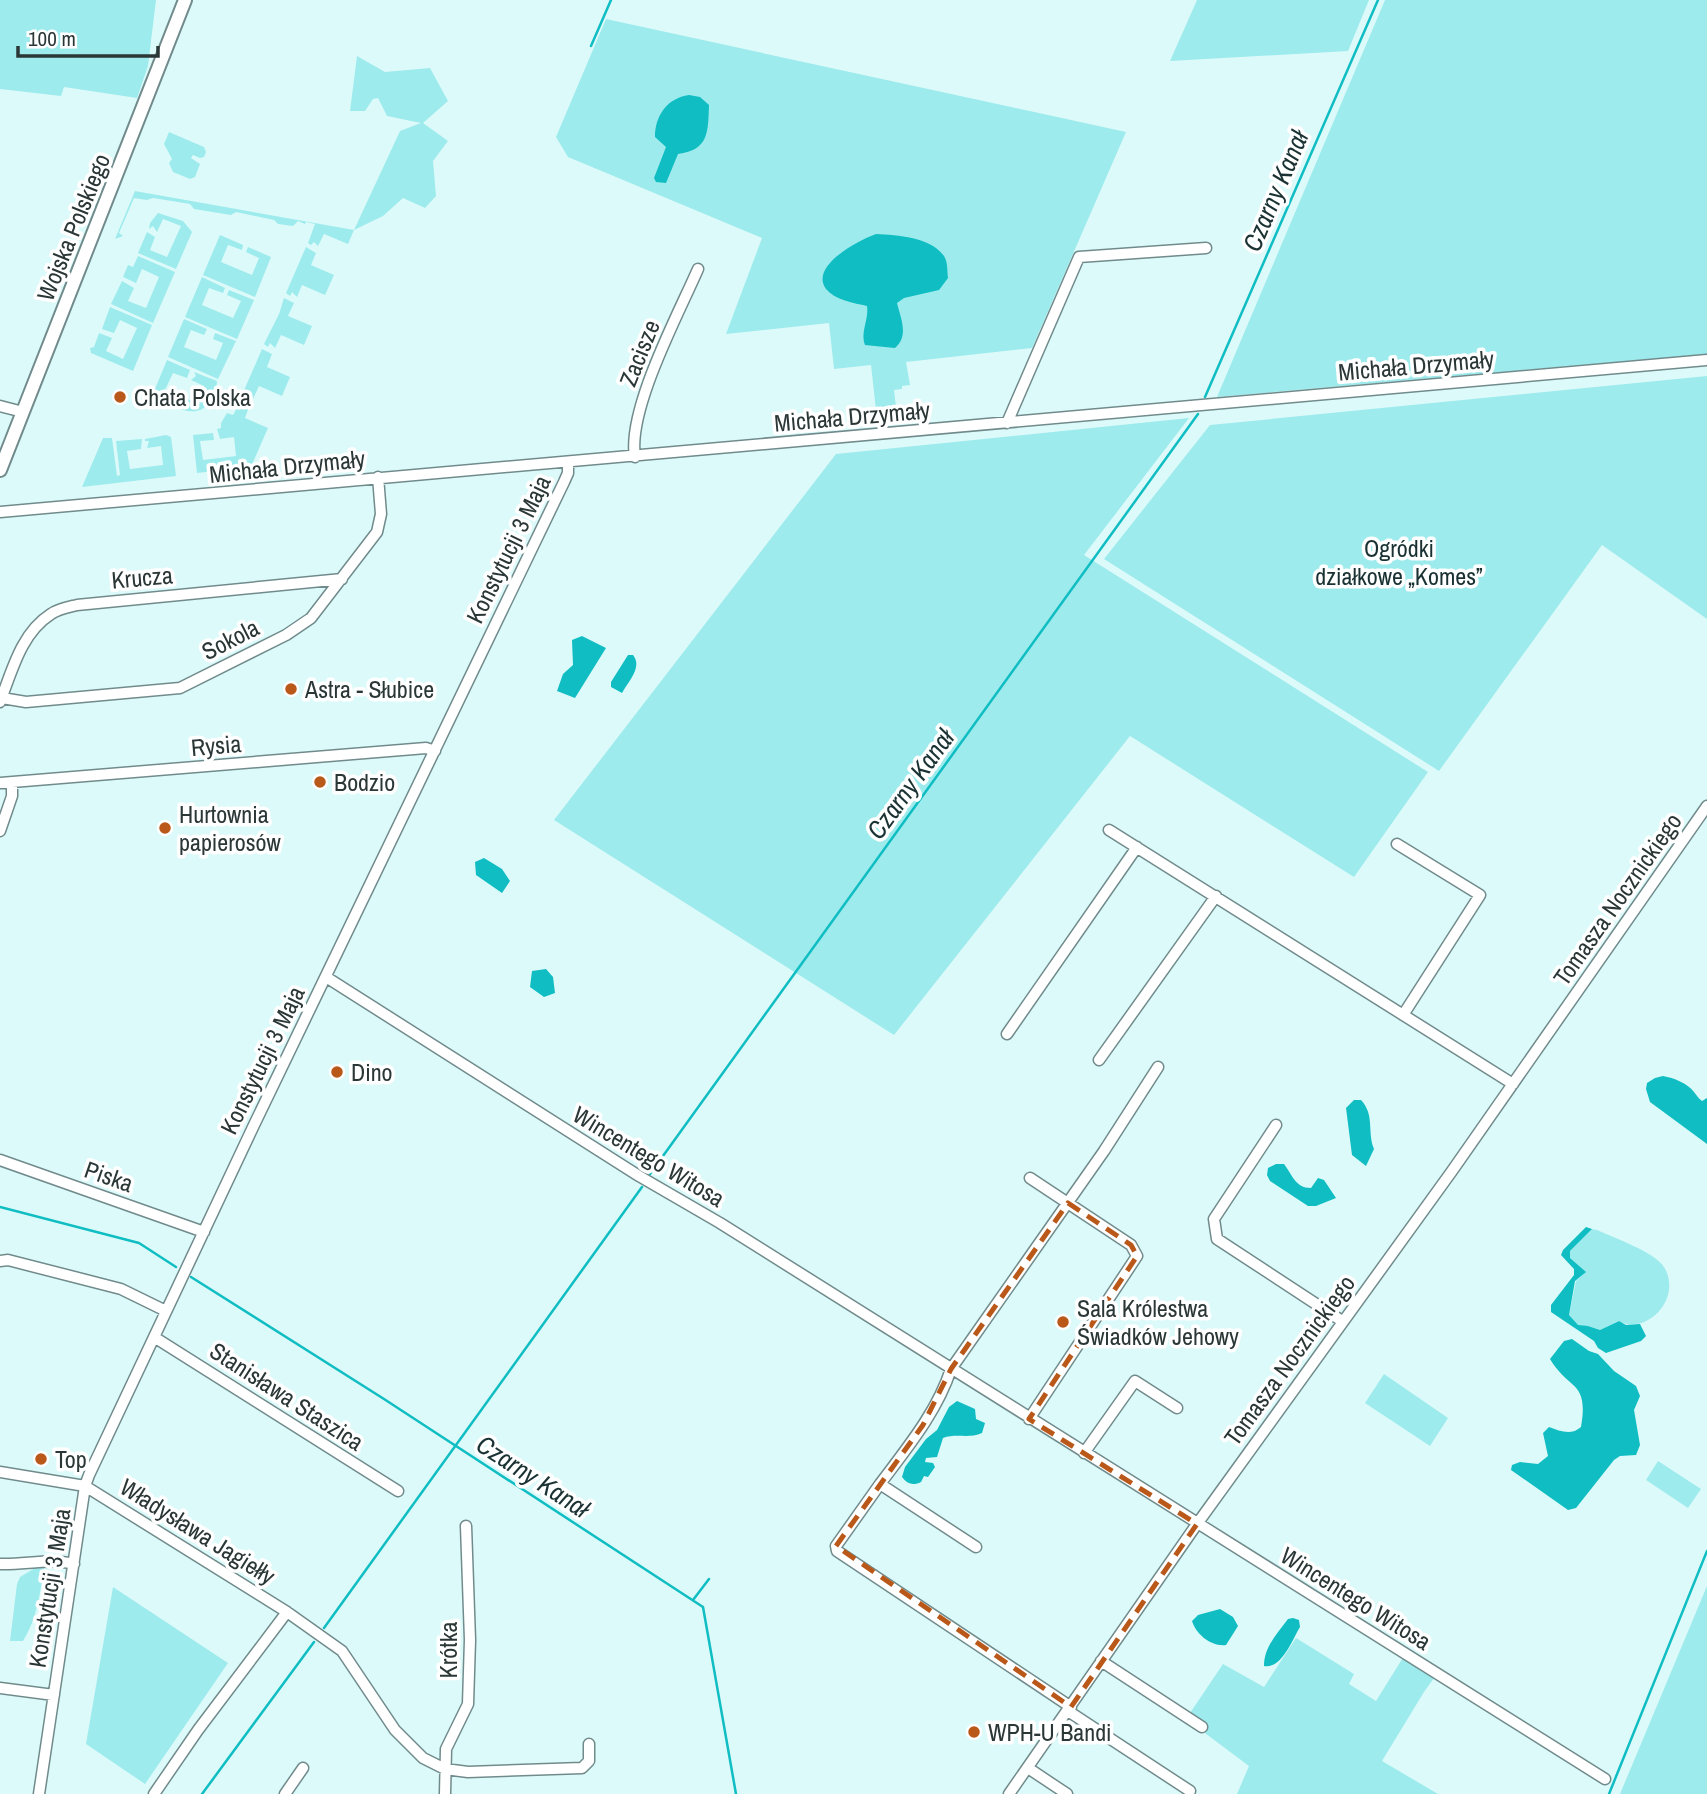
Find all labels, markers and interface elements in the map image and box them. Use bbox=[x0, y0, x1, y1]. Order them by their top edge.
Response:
scale bar bbox=[18, 14, 158, 58]
text: 100 m bbox=[28, 24, 76, 53]
water label: Czarny Kanał bbox=[1234, 123, 1317, 257]
street label: Wojska Polskiego bbox=[29, 149, 117, 305]
street label: Zacisze bbox=[611, 315, 667, 391]
street label: Michała Drzymały bbox=[1337, 342, 1495, 388]
place label: Chata Polska bbox=[134, 381, 251, 413]
marker: Chata Polska bbox=[112, 389, 128, 405]
street label: Michała Drzymały bbox=[773, 393, 931, 439]
street label: Michała Drzymały bbox=[208, 442, 367, 490]
street label: Konstytucji 3 Maja bbox=[458, 470, 558, 628]
park label: Ogródki działkowe „Komes” bbox=[1315, 532, 1483, 592]
street label: Krucza bbox=[110, 558, 174, 596]
street label: Sokola bbox=[196, 611, 264, 667]
place label: Astra - Słubice bbox=[304, 673, 434, 705]
marker: Astra - Słubice bbox=[283, 681, 299, 697]
water label: Czarny Kanał bbox=[858, 720, 963, 846]
street label: Rysia bbox=[190, 727, 243, 763]
place label: Bodzio bbox=[334, 766, 395, 798]
marker: Bodzio bbox=[312, 774, 328, 790]
place label: Hurtownia papierosów bbox=[179, 798, 282, 858]
street label: Tomasza Nocznickiego bbox=[1546, 806, 1688, 992]
marker: Hurtownia papierosów bbox=[157, 820, 173, 836]
street label: Konstytucji 3 Maja bbox=[212, 981, 312, 1139]
place label: Dino bbox=[351, 1056, 393, 1088]
marker: Dino bbox=[329, 1064, 345, 1080]
street label: Wincentego Witosa bbox=[567, 1098, 731, 1214]
street label: Piska bbox=[81, 1153, 138, 1199]
street label: Tomasza Nocznickiego bbox=[1216, 1268, 1362, 1452]
place label: Sala Królestwa Świadków Jehowy bbox=[1077, 1292, 1239, 1352]
marker: Sala Królestwa Świadków Jehowy bbox=[1055, 1314, 1071, 1330]
street label: Stanisława Staszica bbox=[204, 1334, 370, 1458]
water label: Czarny Kanał bbox=[470, 1426, 598, 1527]
place label: Top bbox=[55, 1443, 87, 1475]
marker: Top bbox=[33, 1451, 49, 1467]
street label: Władysława Jagiełły bbox=[114, 1470, 282, 1592]
street label: Konstytucji 3 Maja bbox=[21, 1506, 77, 1670]
street label: Wincentego Witosa bbox=[1275, 1539, 1437, 1657]
street label: Krótka bbox=[432, 1622, 464, 1678]
place label: WPH-U Bandi bbox=[988, 1716, 1112, 1748]
marker: WPH-U Bandi bbox=[966, 1724, 982, 1740]

